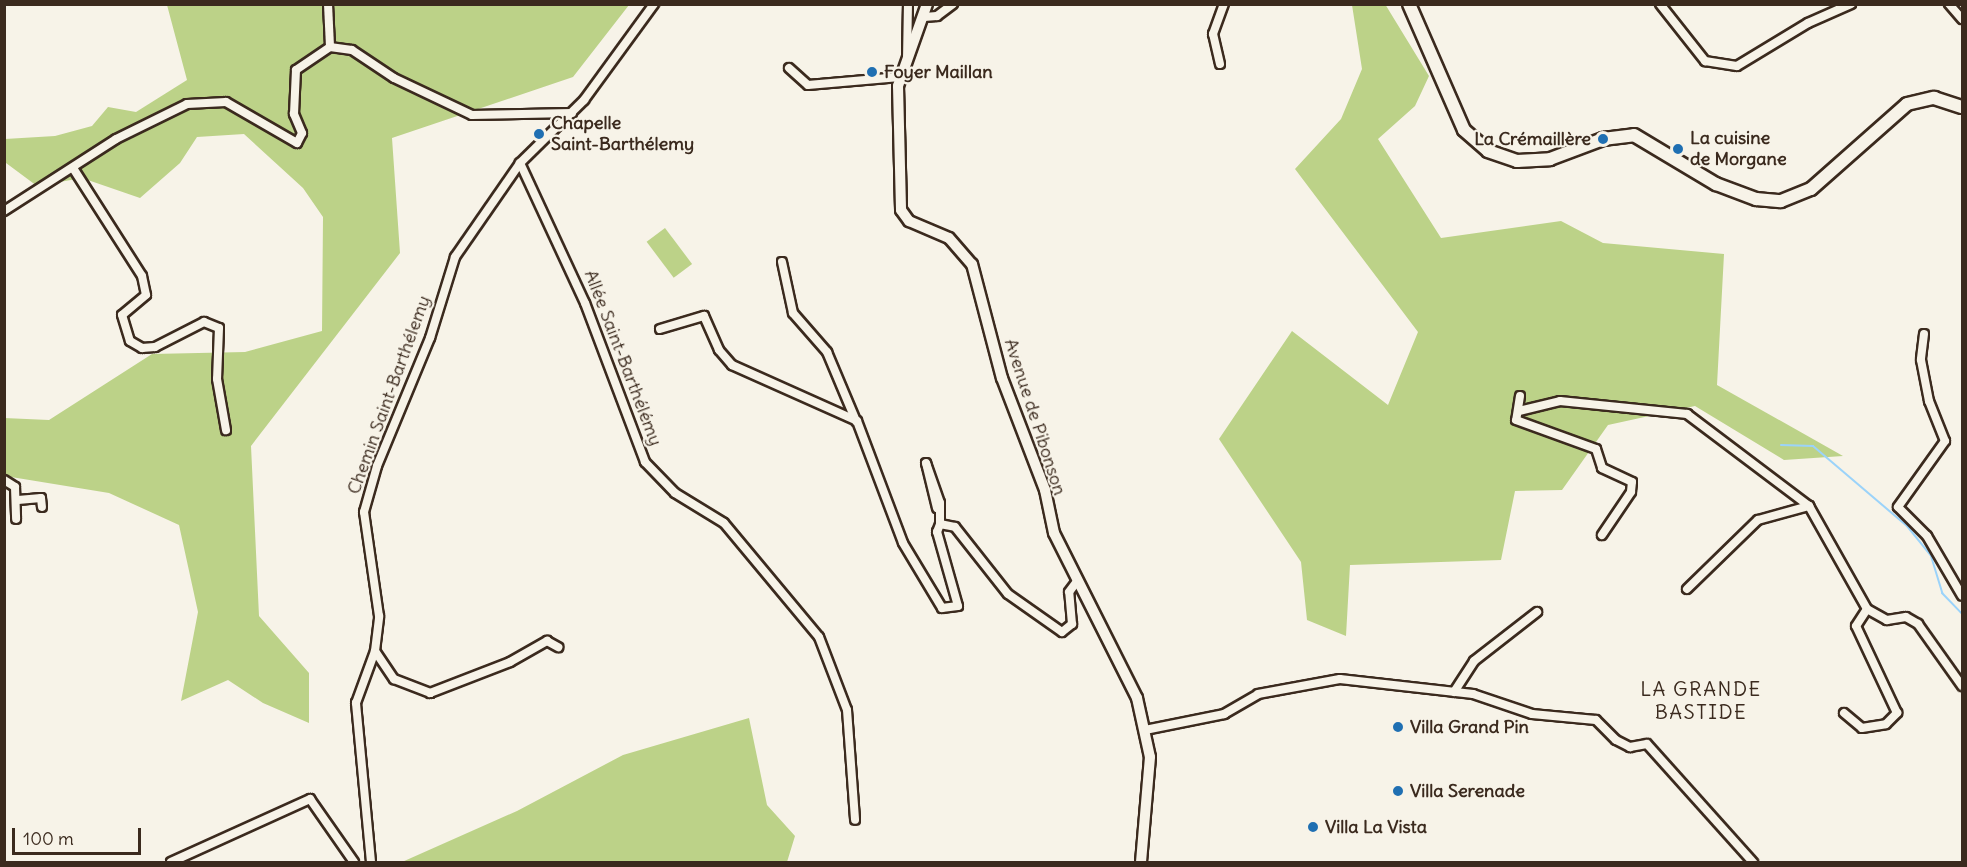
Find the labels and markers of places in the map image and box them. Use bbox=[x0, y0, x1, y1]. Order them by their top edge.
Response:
place label: Foyer Maillan bbox=[884, 61, 993, 83]
marker: Foyer Maillan bbox=[865, 65, 879, 79]
place label: Chapelle Saint-Barthélemy bbox=[551, 113, 694, 156]
marker: Chapelle Saint-Barthélemy bbox=[532, 127, 546, 141]
place label: La Crémaillère bbox=[1474, 128, 1591, 150]
place label: La cuisine de Morgane bbox=[1690, 128, 1787, 170]
marker: La Crémaillère bbox=[1596, 132, 1610, 146]
marker: La cuisine de Morgane bbox=[1671, 142, 1685, 156]
place label: Villa Grand Pin bbox=[1410, 716, 1529, 738]
marker: Villa Grand Pin bbox=[1391, 720, 1405, 734]
place label: Villa Serenade bbox=[1410, 780, 1525, 802]
marker: Villa Serenade bbox=[1391, 784, 1405, 798]
place label: Villa La Vista bbox=[1325, 816, 1427, 838]
marker: Villa La Vista bbox=[1306, 820, 1320, 834]

